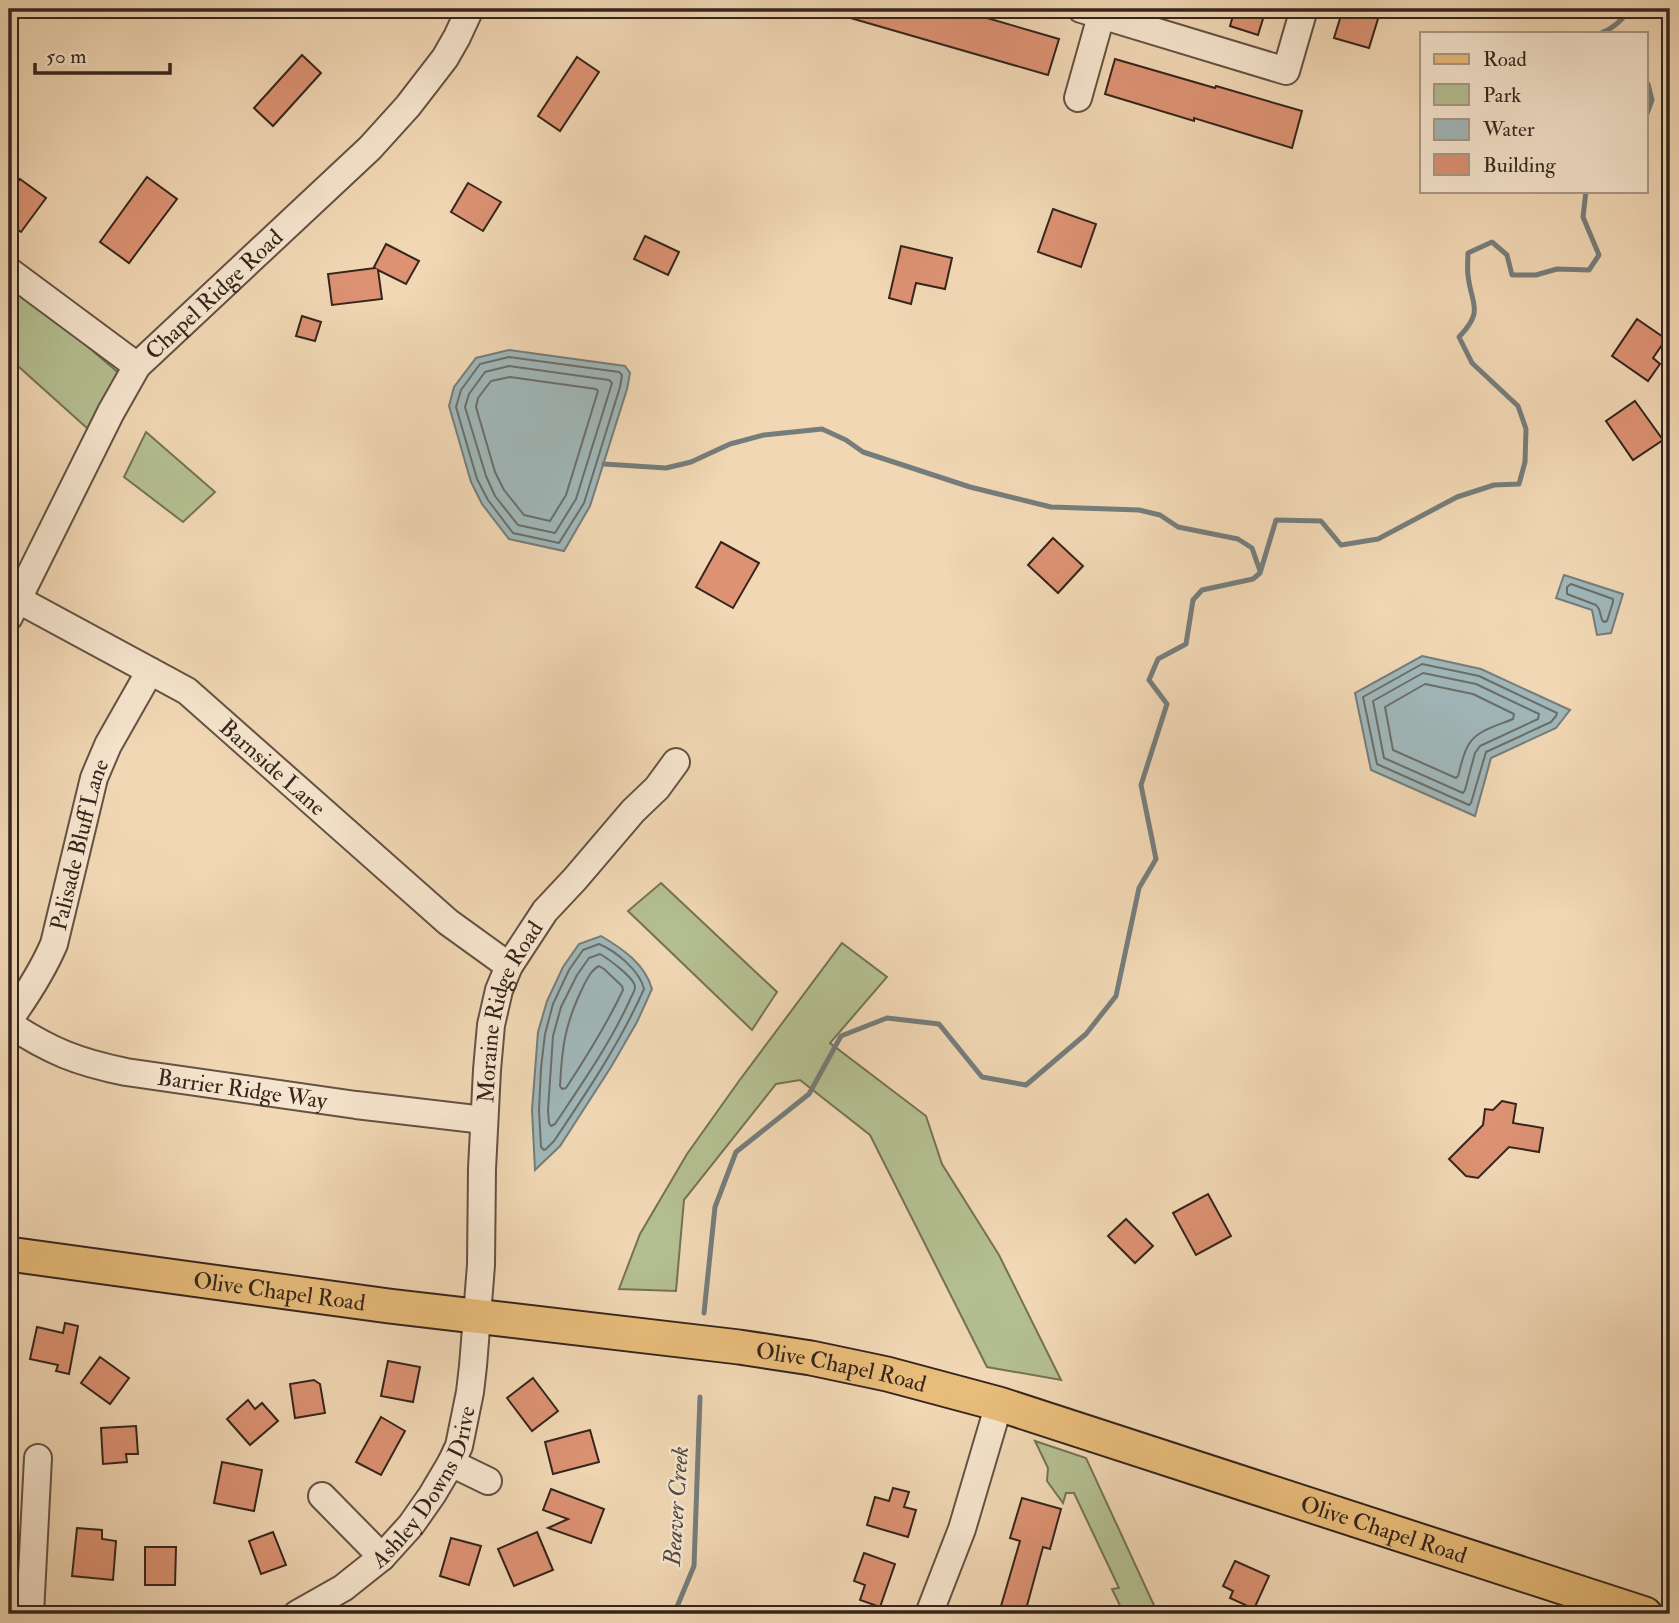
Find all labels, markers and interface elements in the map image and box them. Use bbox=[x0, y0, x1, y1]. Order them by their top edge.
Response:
scale bar bbox=[35, 32, 170, 76]
legend bbox=[1420, 32, 1648, 192]
text: 50 m bbox=[46, 43, 87, 70]
text: Road bbox=[1483, 46, 1528, 73]
text: Park bbox=[1483, 82, 1521, 109]
text: Water bbox=[1482, 116, 1535, 143]
text: Building bbox=[1483, 152, 1556, 179]
street label: Chapel Ridge Road bbox=[139, 223, 289, 366]
street label: Barnside Lane bbox=[213, 713, 332, 822]
street label: Palisade Bluff Lane bbox=[44, 754, 116, 933]
street label: Moraine Ridge Road bbox=[471, 915, 550, 1103]
street label: Barrier Ridge Way bbox=[156, 1063, 330, 1116]
street label: Olive Chapel Road bbox=[192, 1265, 367, 1318]
street label: Olive Chapel Road bbox=[754, 1336, 929, 1399]
street label: Ashley Downs Drive bbox=[365, 1403, 482, 1575]
water label: Beaver Creek bbox=[657, 1445, 696, 1568]
street label: Olive Chapel Road bbox=[1297, 1489, 1471, 1570]

